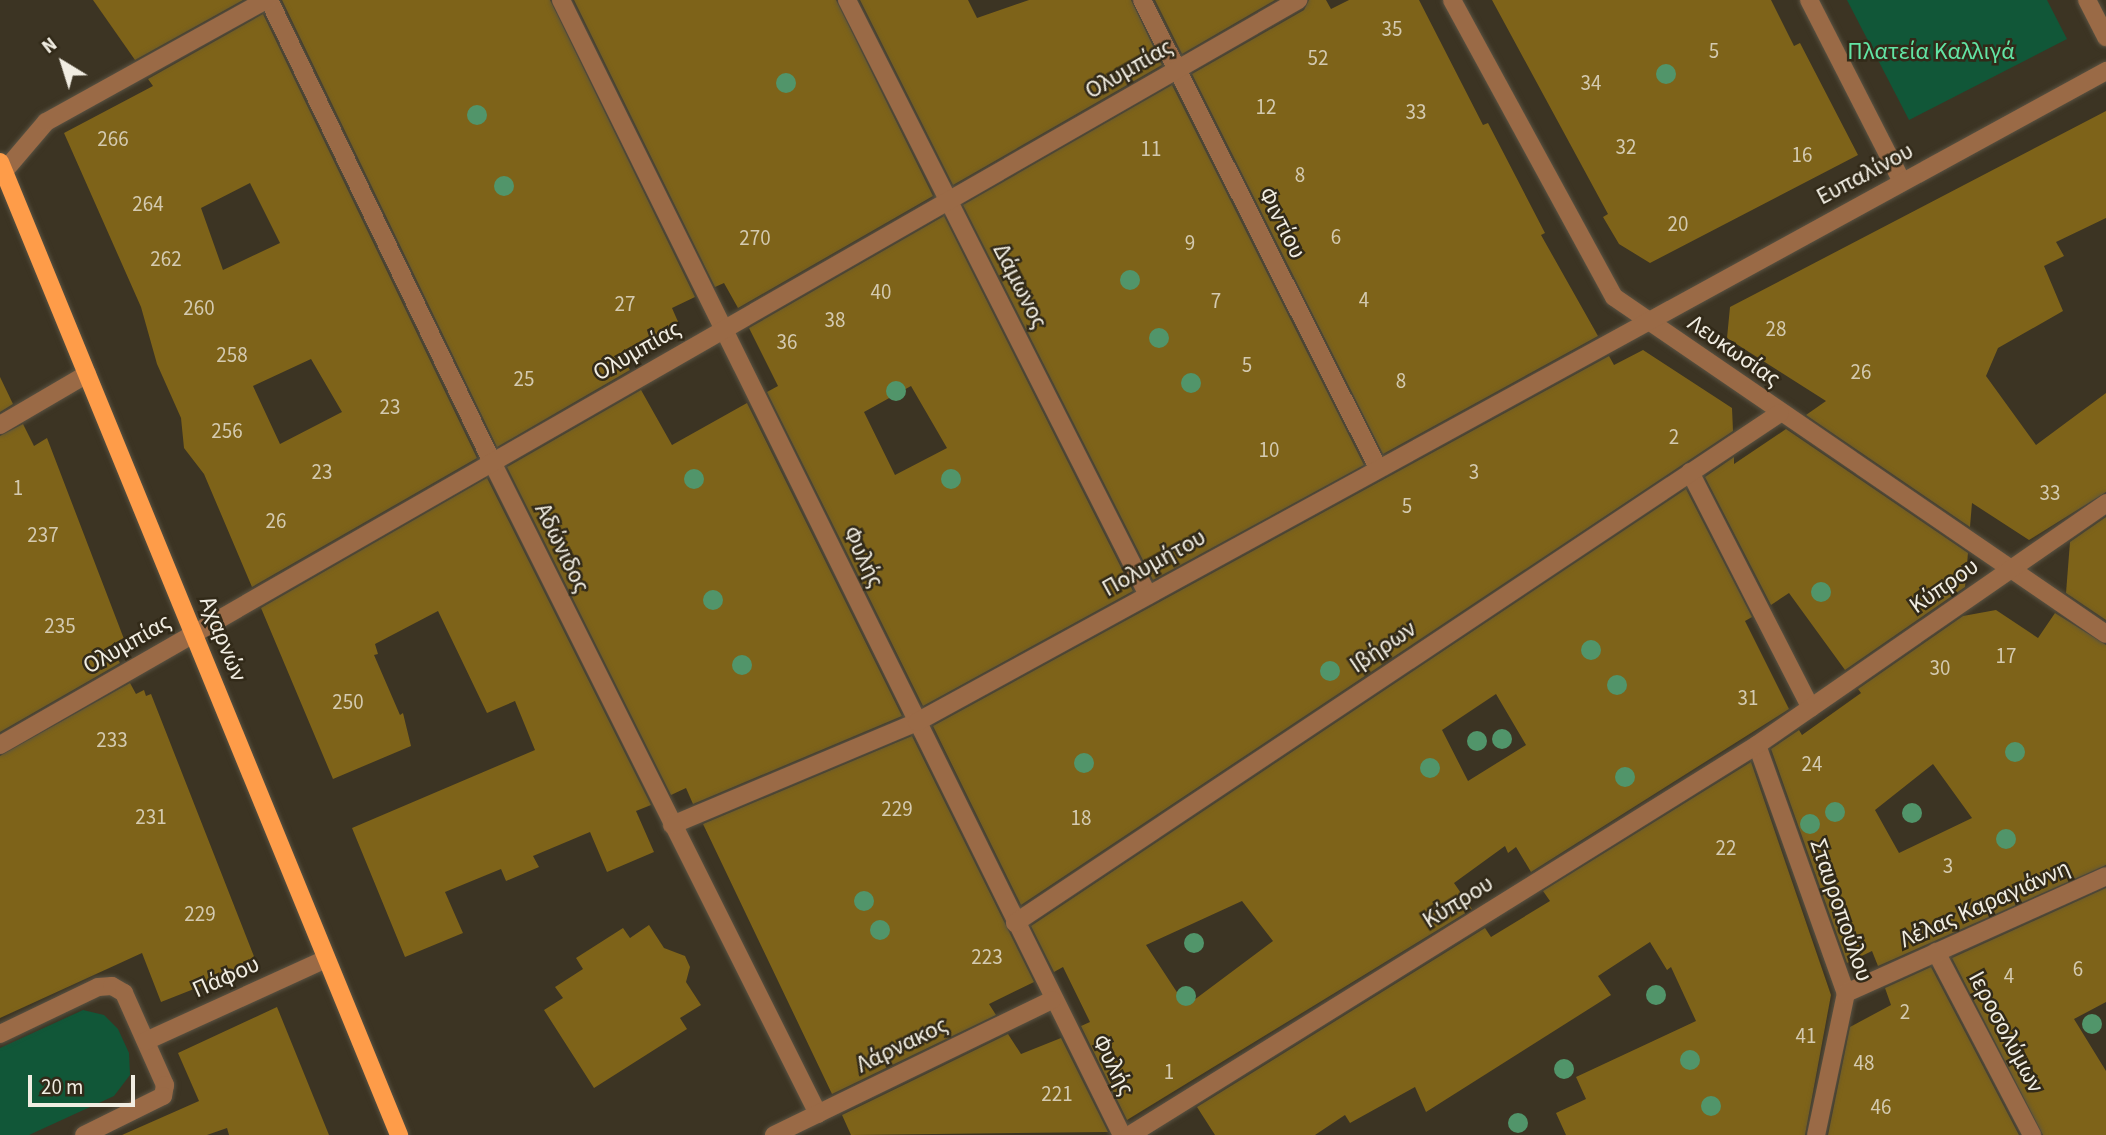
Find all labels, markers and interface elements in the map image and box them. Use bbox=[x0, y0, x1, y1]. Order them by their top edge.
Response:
house number: 35 bbox=[1382, 16, 1402, 42]
north arrow bbox=[28, 28, 98, 98]
text: N bbox=[36, 32, 63, 61]
street label: Ολυμπίας bbox=[1080, 32, 1178, 106]
house number: 5 bbox=[1709, 38, 1719, 64]
park label: Πλατεία Καλλιγά bbox=[1847, 38, 2015, 66]
house number: 52 bbox=[1308, 45, 1328, 71]
house number: 34 bbox=[1581, 70, 1601, 96]
house number: 12 bbox=[1256, 94, 1276, 120]
house number: 33 bbox=[1406, 99, 1426, 125]
house number: 266 bbox=[97, 126, 129, 152]
house number: 32 bbox=[1616, 134, 1636, 160]
house number: 11 bbox=[1141, 136, 1161, 162]
street label: Ευπαλίνου bbox=[1812, 137, 1918, 211]
house number: 16 bbox=[1792, 142, 1812, 168]
house number: 8 bbox=[1295, 162, 1305, 188]
street label: Φιντίου bbox=[1252, 182, 1312, 264]
house number: 264 bbox=[132, 191, 164, 217]
house number: 20 bbox=[1668, 211, 1688, 237]
house number: 6 bbox=[1331, 224, 1341, 250]
house number: 270 bbox=[739, 225, 771, 251]
house number: 9 bbox=[1185, 230, 1195, 256]
street label: Δάμωνος bbox=[986, 239, 1054, 333]
house number: 262 bbox=[150, 246, 182, 272]
house number: 40 bbox=[871, 279, 891, 305]
house number: 4 bbox=[1359, 287, 1369, 313]
house number: 7 bbox=[1211, 288, 1221, 314]
house number: 27 bbox=[615, 291, 635, 317]
house number: 260 bbox=[183, 295, 215, 321]
house number: 38 bbox=[825, 307, 845, 333]
street label: Λευκωσίας bbox=[1682, 309, 1786, 393]
street label: Ολυμπίας bbox=[588, 314, 686, 388]
house number: 28 bbox=[1766, 316, 1786, 342]
house number: 36 bbox=[777, 329, 797, 355]
house number: 258 bbox=[216, 342, 248, 368]
house number: 5 bbox=[1242, 352, 1252, 378]
house number: 26 bbox=[1851, 359, 1871, 385]
house number: 25 bbox=[514, 366, 534, 392]
house number: 8 bbox=[1396, 368, 1406, 394]
house number: 23 bbox=[380, 394, 400, 420]
house number: 256 bbox=[211, 418, 243, 444]
house number: 2 bbox=[1669, 424, 1679, 450]
house number: 10 bbox=[1259, 437, 1279, 463]
house number: 23 bbox=[312, 459, 332, 485]
house number: 3 bbox=[1469, 459, 1479, 485]
house number: 1 bbox=[13, 475, 23, 501]
house number: 33 bbox=[2040, 480, 2060, 506]
house number: 5 bbox=[1402, 493, 1412, 519]
street label: Αδώνιδος bbox=[528, 499, 596, 597]
house number: 26 bbox=[266, 508, 286, 534]
house number: 237 bbox=[27, 522, 59, 548]
street label: Φυλής bbox=[836, 522, 890, 592]
street label: Πολυμήτου bbox=[1097, 523, 1211, 603]
street label: Κύπρου bbox=[1904, 552, 1984, 620]
street label: Αχαρνών bbox=[193, 592, 253, 686]
street label: Ολυμπίας bbox=[78, 607, 176, 681]
house number: 235 bbox=[44, 613, 76, 639]
street label: Ιβήρων bbox=[1344, 614, 1422, 680]
house number: 17 bbox=[1996, 643, 2016, 669]
house number: 30 bbox=[1930, 655, 1950, 681]
house number: 31 bbox=[1738, 685, 1758, 711]
house number: 250 bbox=[332, 689, 364, 715]
house number: 233 bbox=[96, 727, 128, 753]
house number: 24 bbox=[1802, 751, 1822, 777]
house number: 229 bbox=[881, 796, 913, 822]
house number: 231 bbox=[135, 804, 167, 830]
house number: 18 bbox=[1071, 805, 1091, 831]
house number: 22 bbox=[1716, 835, 1736, 861]
street label: Σταυροπούλου bbox=[1803, 835, 1879, 985]
house number: 3 bbox=[1943, 853, 1953, 879]
street label: Λέλας Καραγιάννη bbox=[1895, 854, 2075, 954]
street label: Κύπρου bbox=[1417, 869, 1499, 935]
house number: 229 bbox=[184, 901, 216, 927]
house number: 223 bbox=[971, 944, 1003, 970]
street label: Πάφου bbox=[188, 950, 264, 1004]
house number: 6 bbox=[2073, 956, 2083, 982]
house number: 4 bbox=[2004, 963, 2014, 989]
street label: Ιεροσολύμων bbox=[1962, 966, 2050, 1098]
house number: 2 bbox=[1900, 999, 1910, 1025]
street label: Λάρνακος bbox=[852, 1011, 952, 1079]
house number: 41 bbox=[1796, 1023, 1816, 1049]
street label: Φυλής bbox=[1086, 1030, 1140, 1100]
house number: 48 bbox=[1854, 1050, 1874, 1076]
house number: 1 bbox=[1164, 1059, 1174, 1085]
scale bar bbox=[32, 1062, 138, 1106]
text: 20 m bbox=[41, 1072, 83, 1102]
house number: 221 bbox=[1041, 1081, 1073, 1107]
house number: 46 bbox=[1871, 1094, 1891, 1120]

